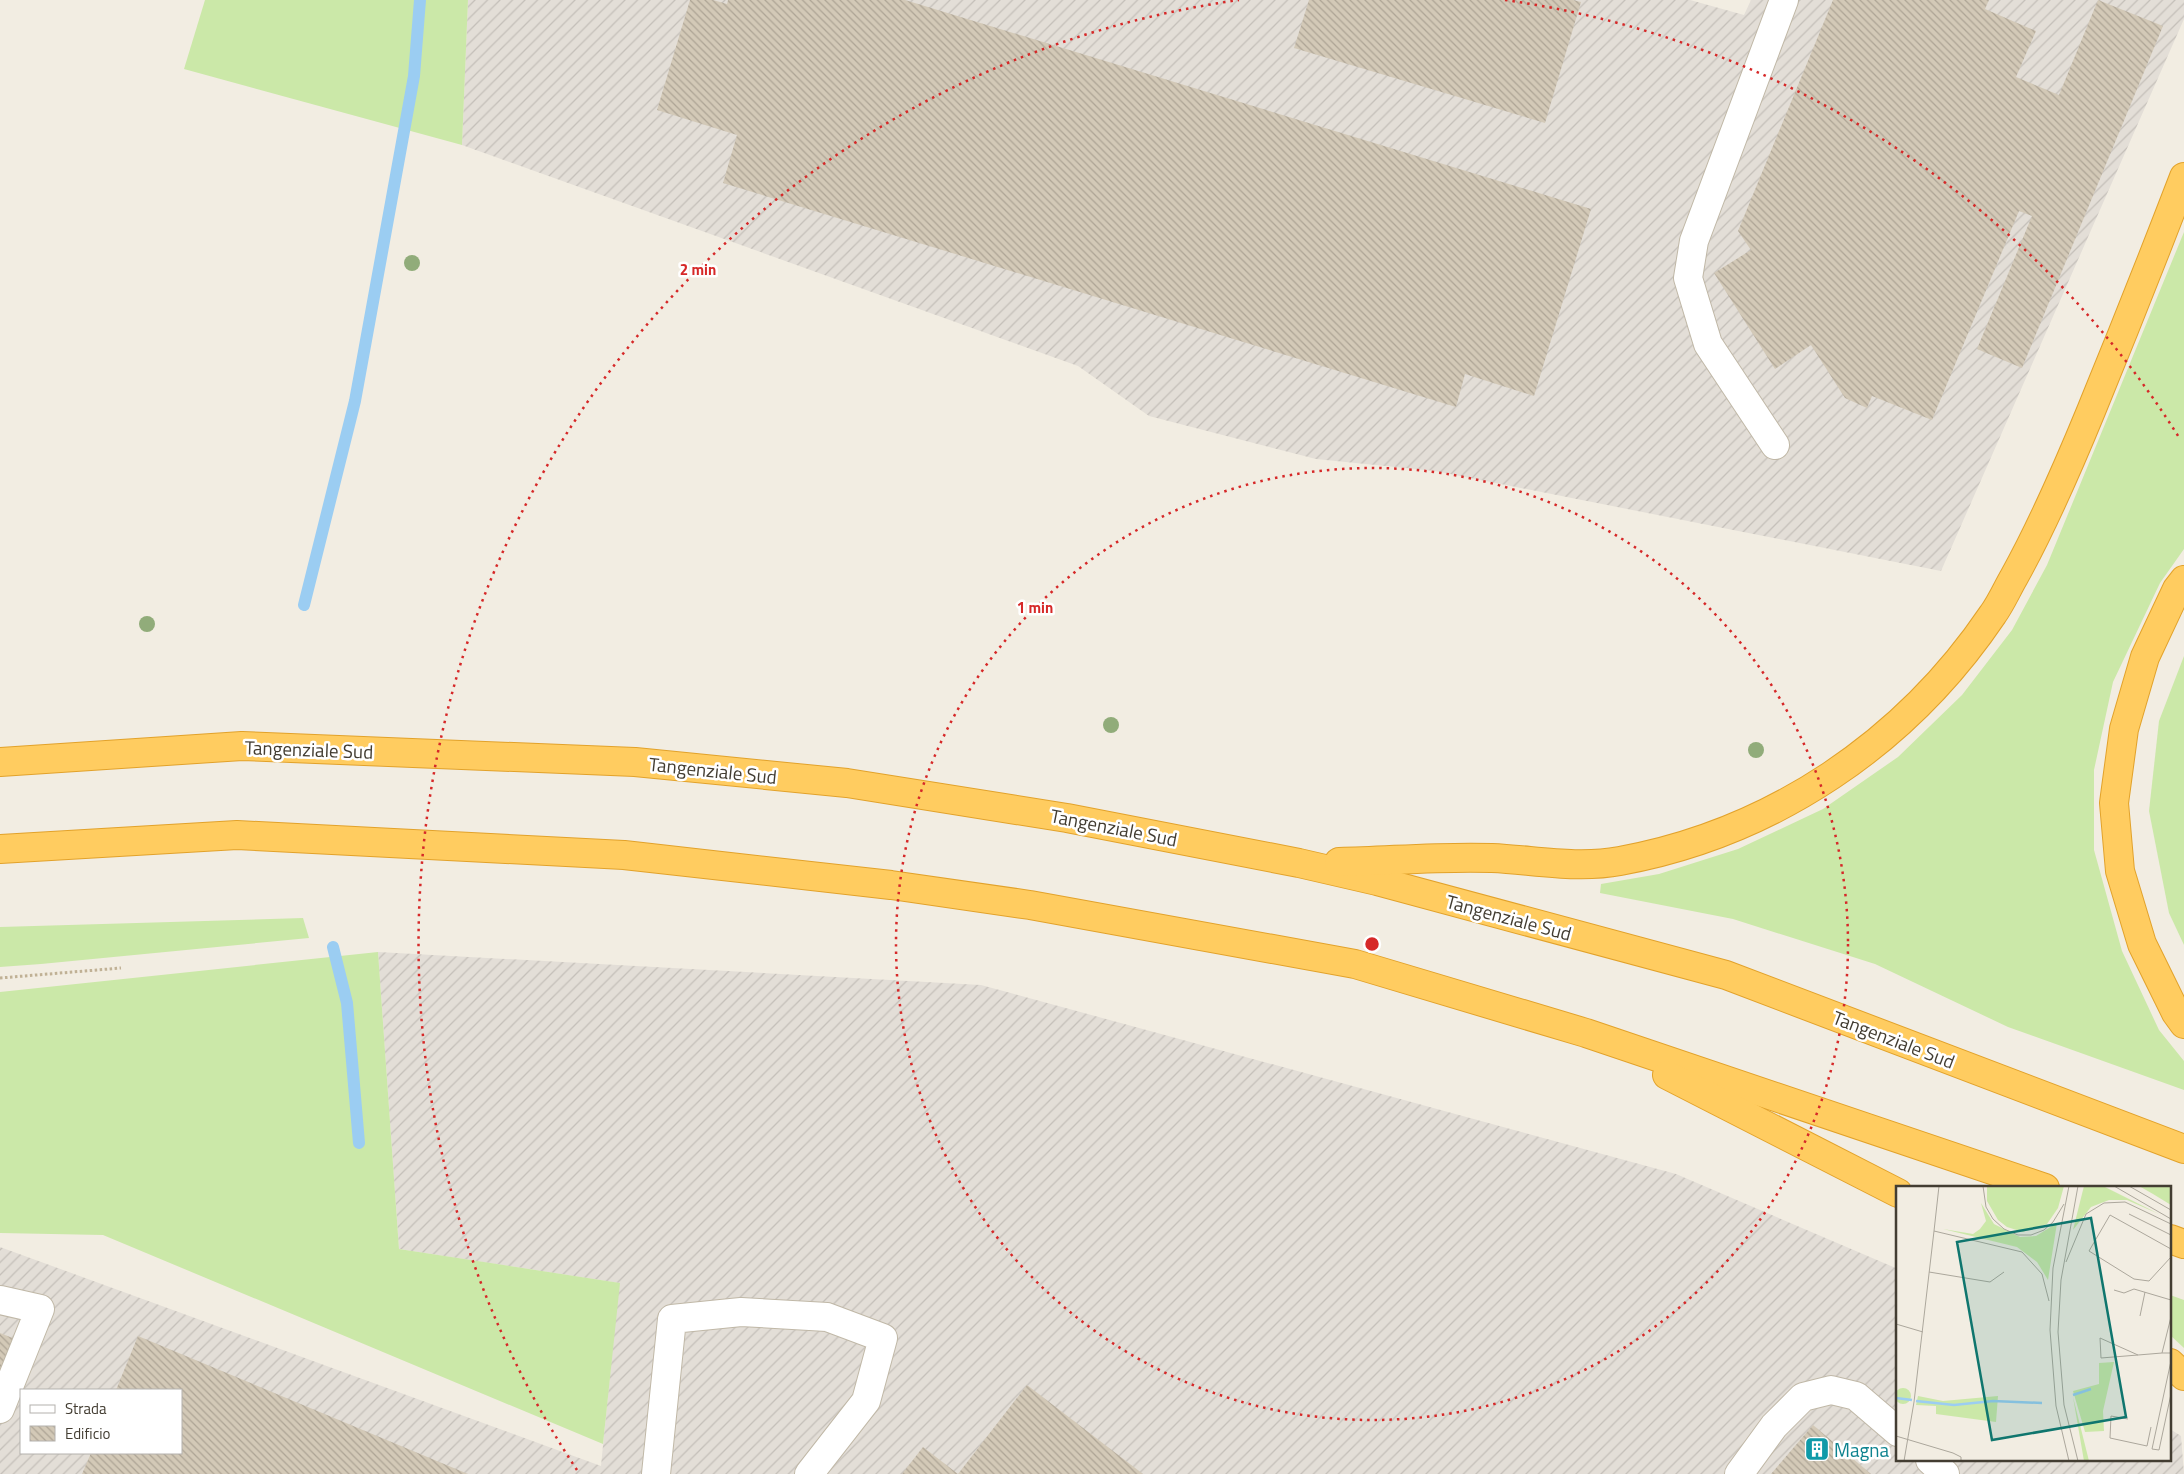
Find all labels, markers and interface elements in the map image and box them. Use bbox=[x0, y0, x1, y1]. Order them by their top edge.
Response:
text: 2 min bbox=[680, 258, 716, 281]
text: 1 min bbox=[1017, 596, 1053, 619]
street label: Tangenziale Sud bbox=[244, 732, 374, 766]
street label: Tangenziale Sud bbox=[648, 749, 778, 791]
street label: Tangenziale Sud bbox=[1048, 801, 1180, 853]
street label: Tangenziale Sud bbox=[1443, 886, 1575, 948]
centre of rings bbox=[1363, 935, 1381, 953]
street label: Tangenziale Sud bbox=[1829, 1002, 1959, 1076]
inset map bbox=[1896, 1186, 2172, 1462]
legend bbox=[20, 1389, 182, 1454]
text: Strada bbox=[65, 1397, 107, 1420]
text: Edificio bbox=[65, 1422, 110, 1445]
place label: Magna bbox=[1834, 1435, 1889, 1464]
building icon: Magna bbox=[1804, 1436, 1830, 1462]

